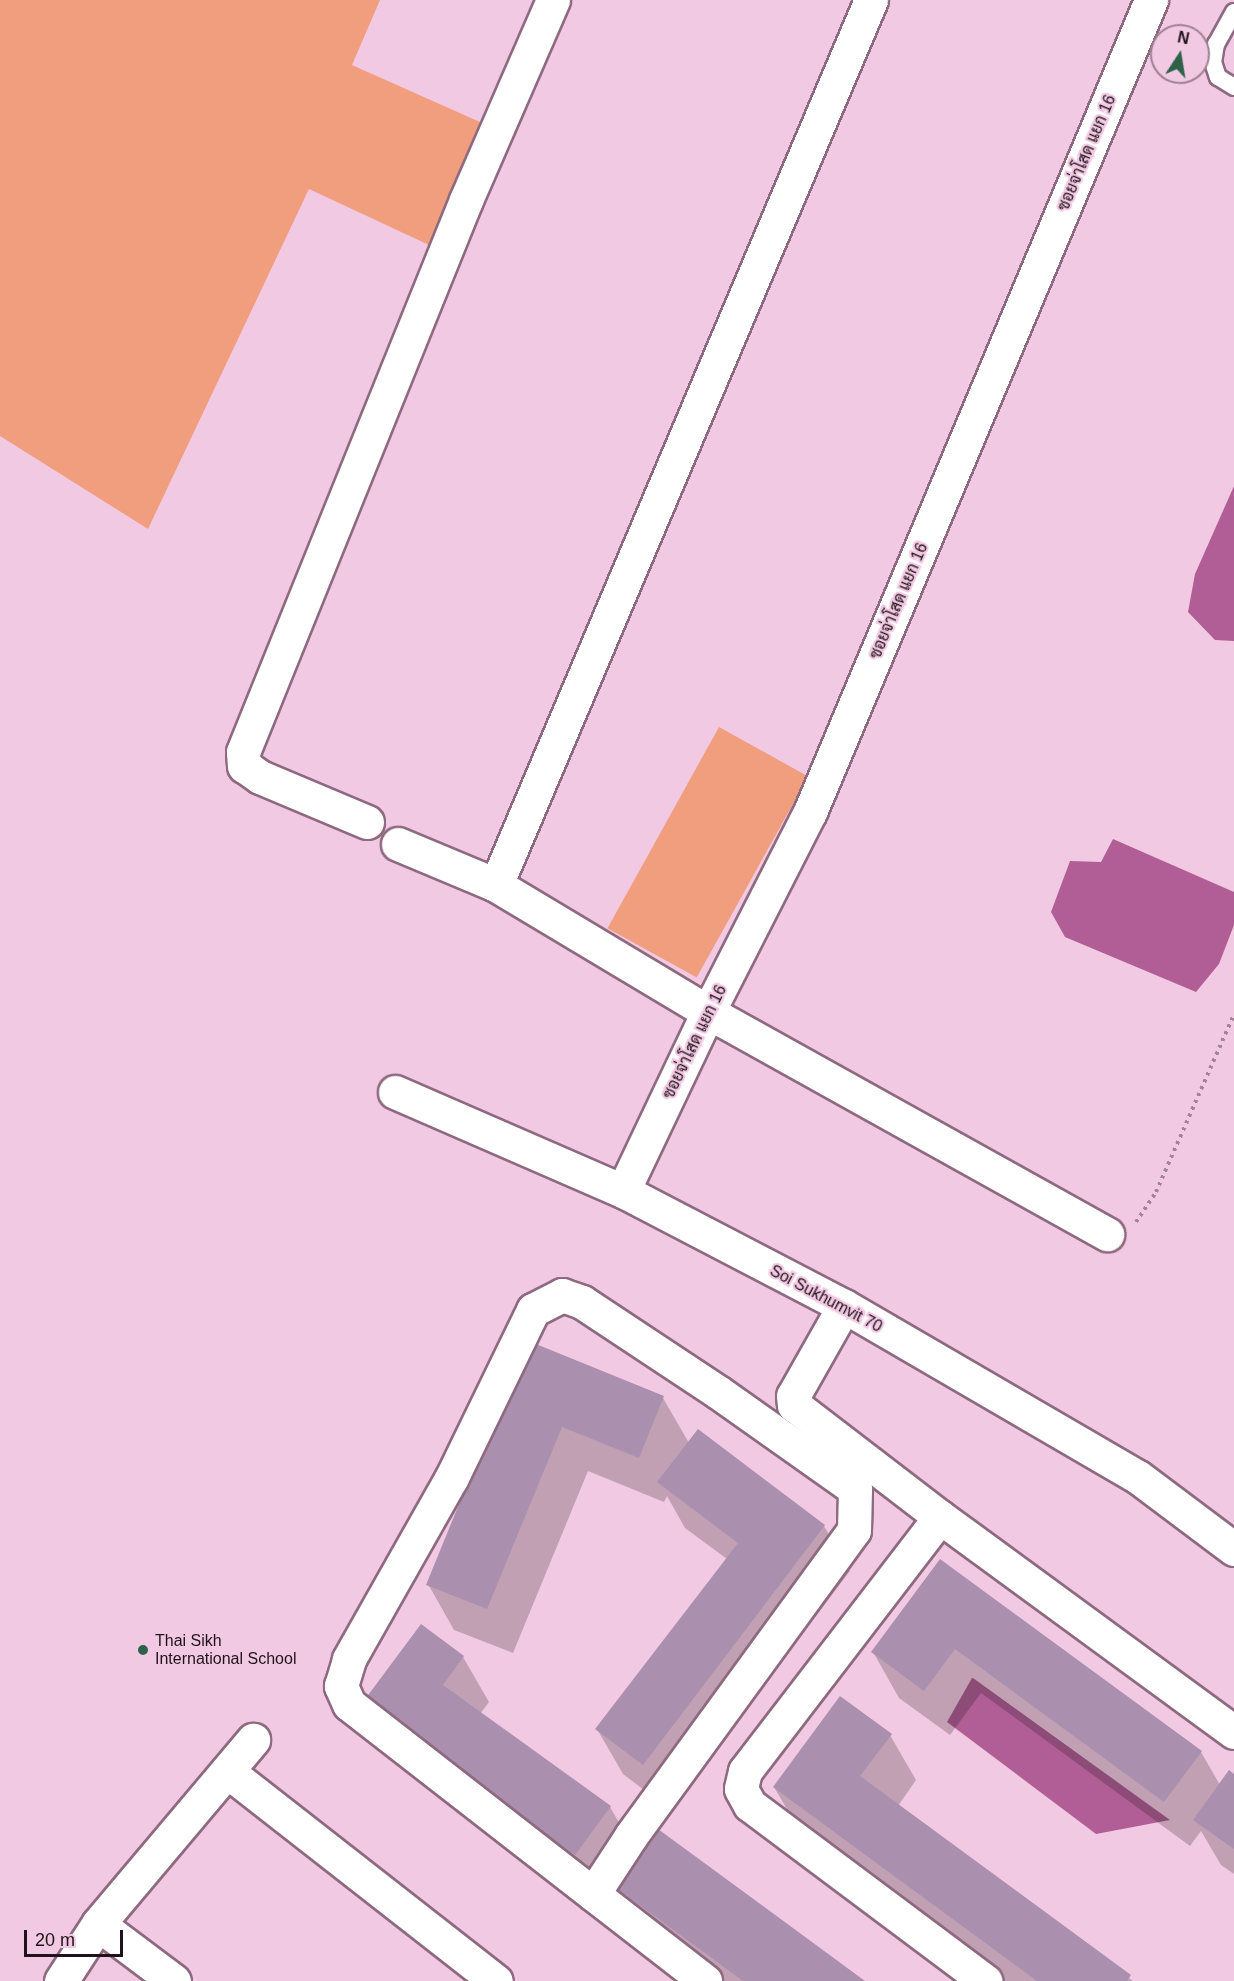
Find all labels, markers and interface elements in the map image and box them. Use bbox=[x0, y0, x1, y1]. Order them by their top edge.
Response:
north arrow bbox=[1150, 24, 1210, 84]
text: N bbox=[1176, 28, 1191, 47]
street label: ซอยจ่าโสด แยก 16 bbox=[1054, 92, 1120, 214]
street label: ซอยจ่าโสด แยก 16 bbox=[866, 540, 932, 662]
street label: ซอยจ่าโสด แยก 16 bbox=[659, 982, 731, 1102]
street label: Soi Sukhumvit 70 bbox=[767, 1261, 885, 1337]
place label: Thai Sikh International School bbox=[155, 1631, 296, 1669]
marker: Thai Sikh International School bbox=[136, 1643, 150, 1657]
scale bar bbox=[27, 1918, 126, 1956]
text: 20 m bbox=[35, 1930, 75, 1950]

